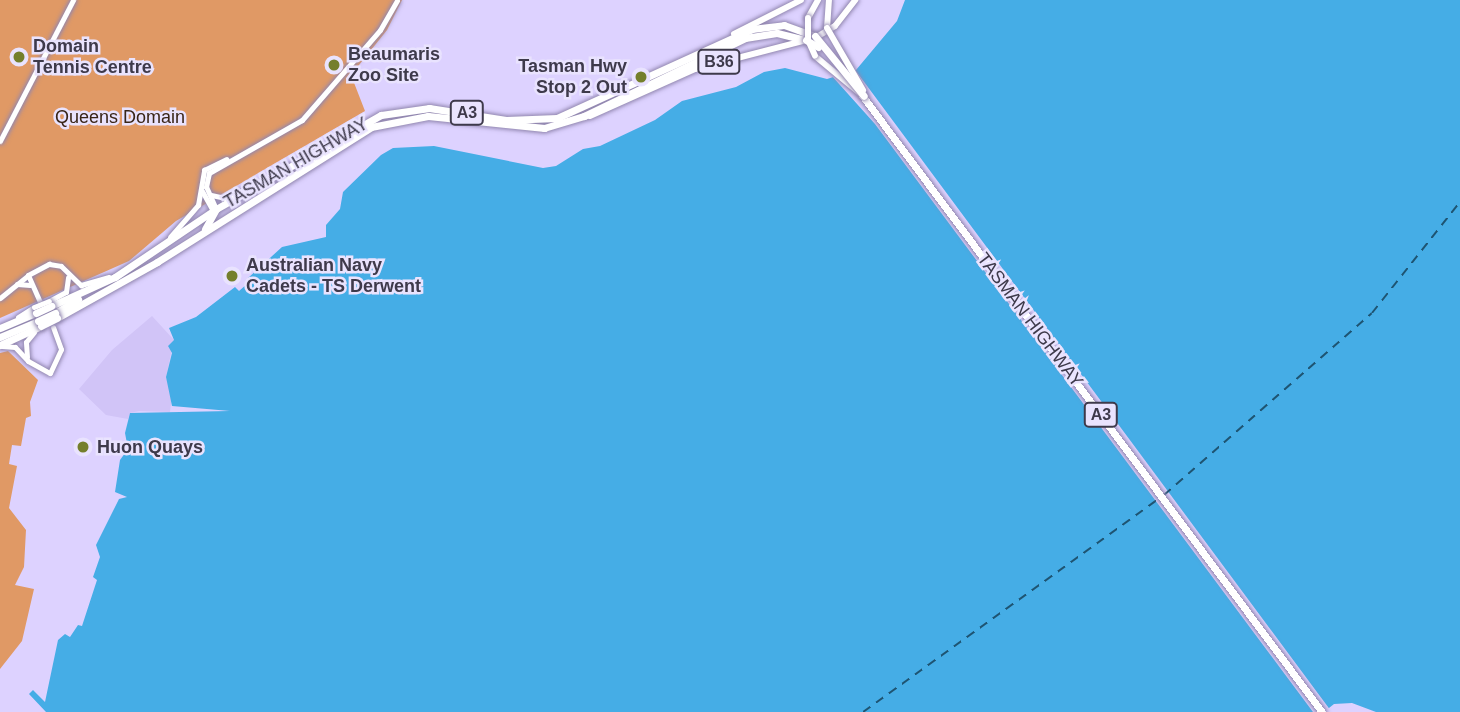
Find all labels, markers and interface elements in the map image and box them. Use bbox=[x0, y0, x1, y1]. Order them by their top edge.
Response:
place label: Domain Tennis Centre bbox=[33, 36, 152, 78]
place label: Beaumaris Zoo Site bbox=[348, 44, 440, 86]
marker: Domain Tennis Centre bbox=[11, 49, 27, 65]
road number: B36 bbox=[696, 50, 742, 74]
place label: Tasman Hwy Stop 2 Out bbox=[518, 56, 627, 98]
marker: Beaumaris Zoo Site bbox=[326, 57, 342, 73]
marker: Tasman Hwy Stop 2 Out bbox=[633, 69, 649, 85]
road number: A3 bbox=[449, 100, 484, 125]
park label: Queens Domain bbox=[55, 106, 185, 128]
street label: TASMAN HIGHWAY bbox=[220, 113, 372, 213]
street label: TASMAN HIGHWAY bbox=[972, 249, 1088, 391]
place label: Australian Navy Cadets - TS Derwent bbox=[246, 255, 421, 298]
marker: Australian Navy Cadets - TS Derwent bbox=[224, 268, 240, 284]
road number: A3 bbox=[1084, 402, 1118, 428]
place label: Huon Quays bbox=[97, 436, 203, 458]
marker: Huon Quays bbox=[75, 439, 91, 455]

